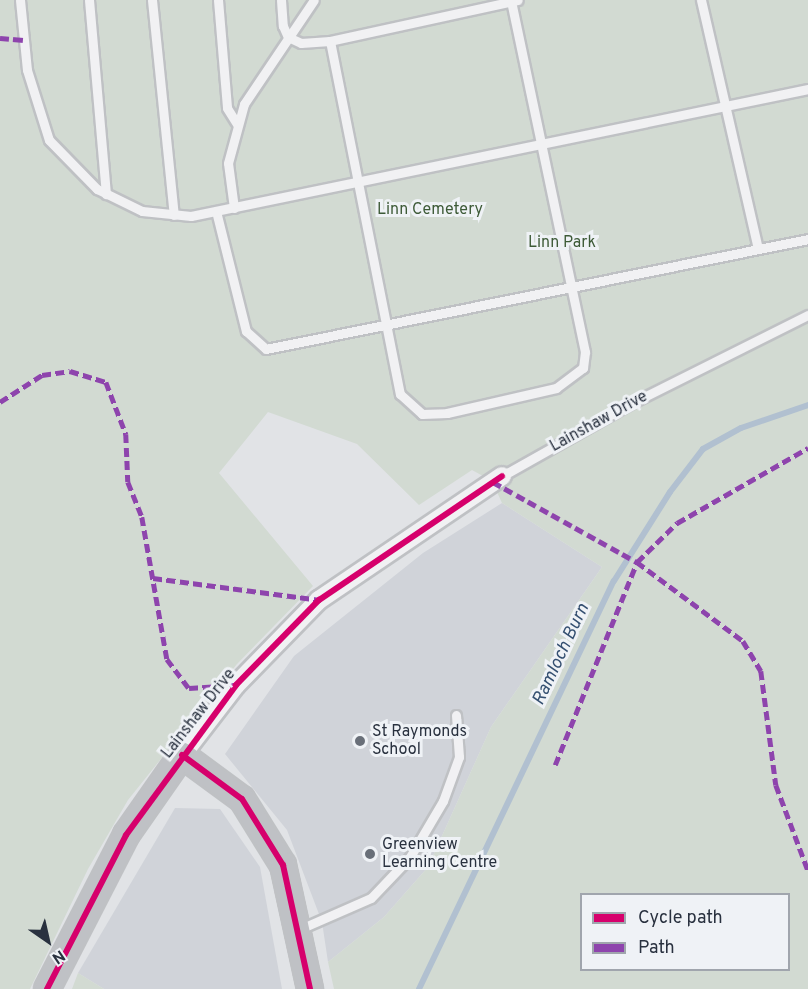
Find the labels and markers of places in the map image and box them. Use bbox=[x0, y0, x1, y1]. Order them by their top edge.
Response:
place label: St Raymonds School bbox=[372, 722, 467, 760]
marker: St Raymonds School bbox=[353, 734, 367, 748]
place label: Greenview Learning Centre bbox=[382, 835, 497, 873]
marker: Greenview Learning Centre bbox=[363, 847, 377, 861]

